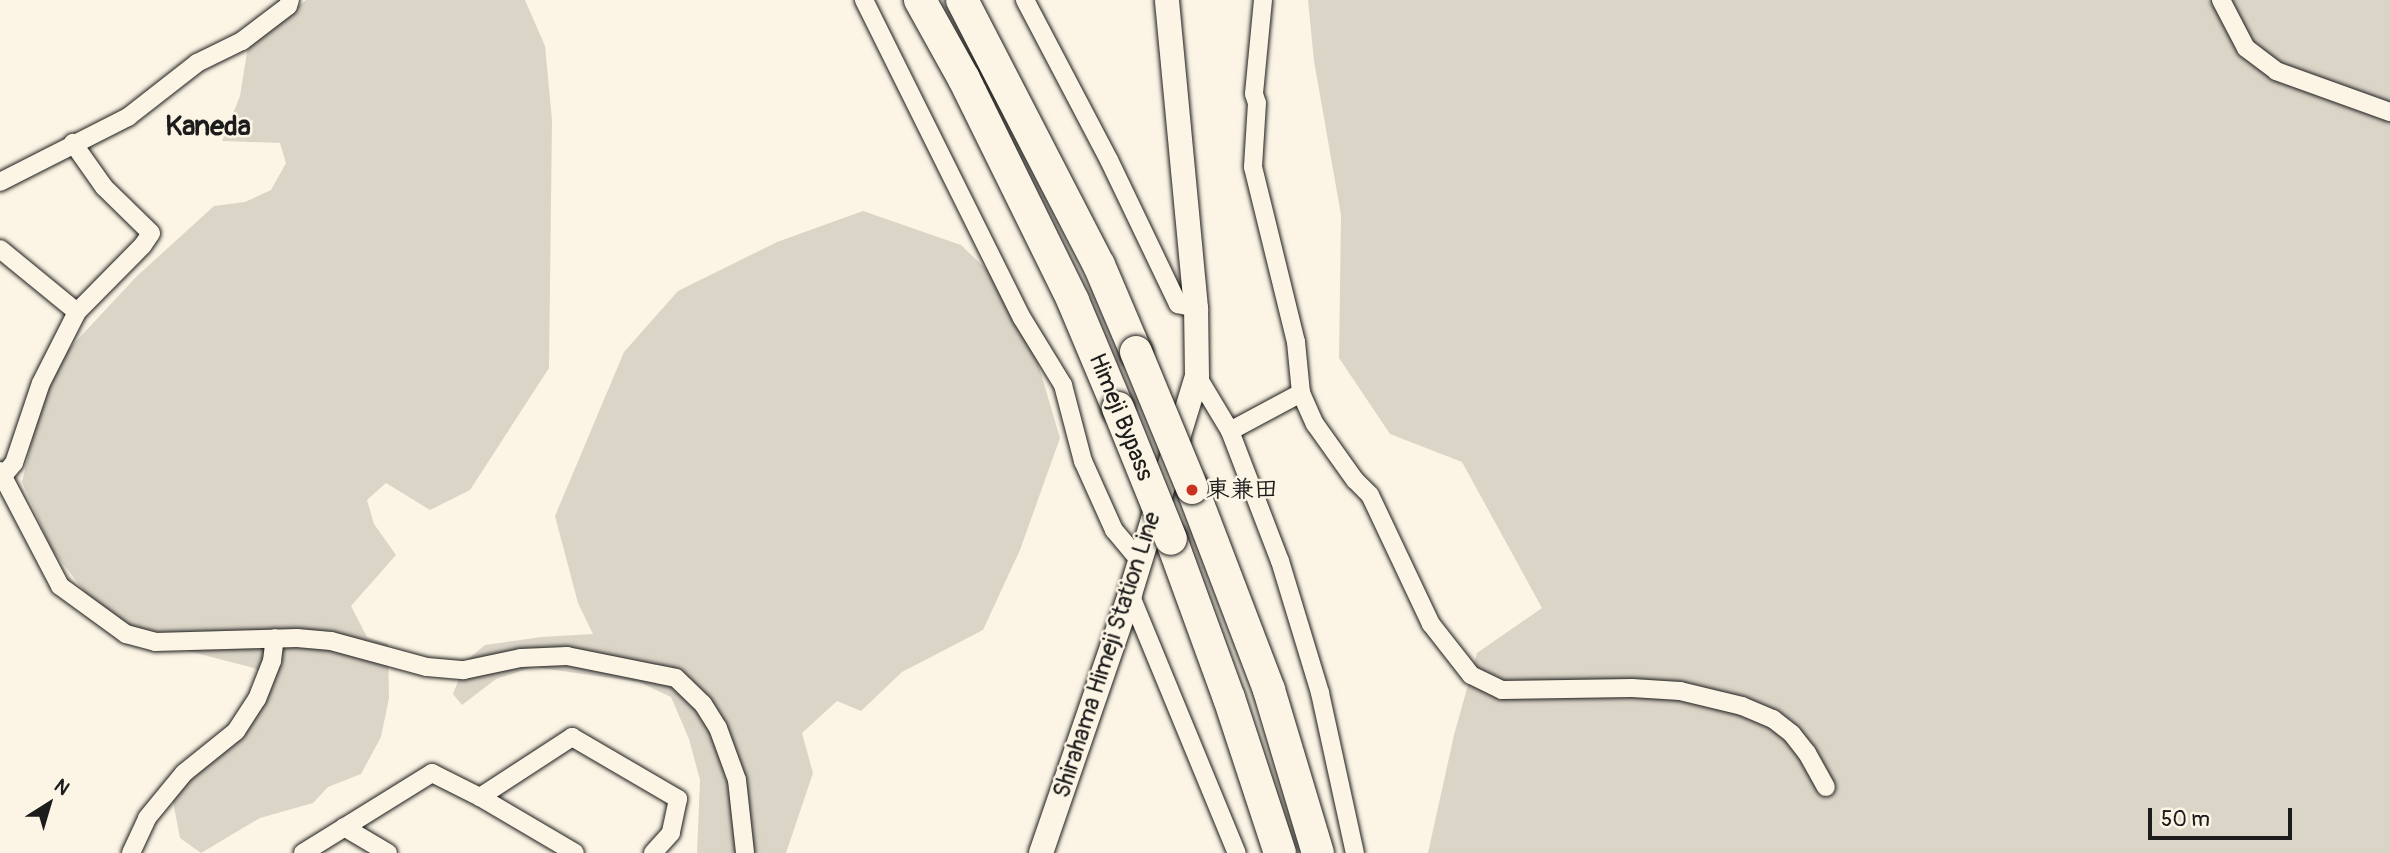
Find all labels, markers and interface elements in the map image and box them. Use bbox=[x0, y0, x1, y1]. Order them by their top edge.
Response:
district label: Kaneda bbox=[165, 110, 251, 144]
street label: Himeji Bypass bbox=[1082, 349, 1160, 485]
place label: 東兼田 bbox=[1206, 476, 1278, 504]
marker: 東兼田 bbox=[1184, 482, 1200, 498]
street label: Shirahama Himeji Station Line bbox=[1047, 508, 1167, 802]
north arrow bbox=[14, 769, 84, 839]
text: N bbox=[49, 774, 74, 801]
scale bar bbox=[2152, 794, 2296, 838]
text: 50 m bbox=[2161, 806, 2210, 833]

